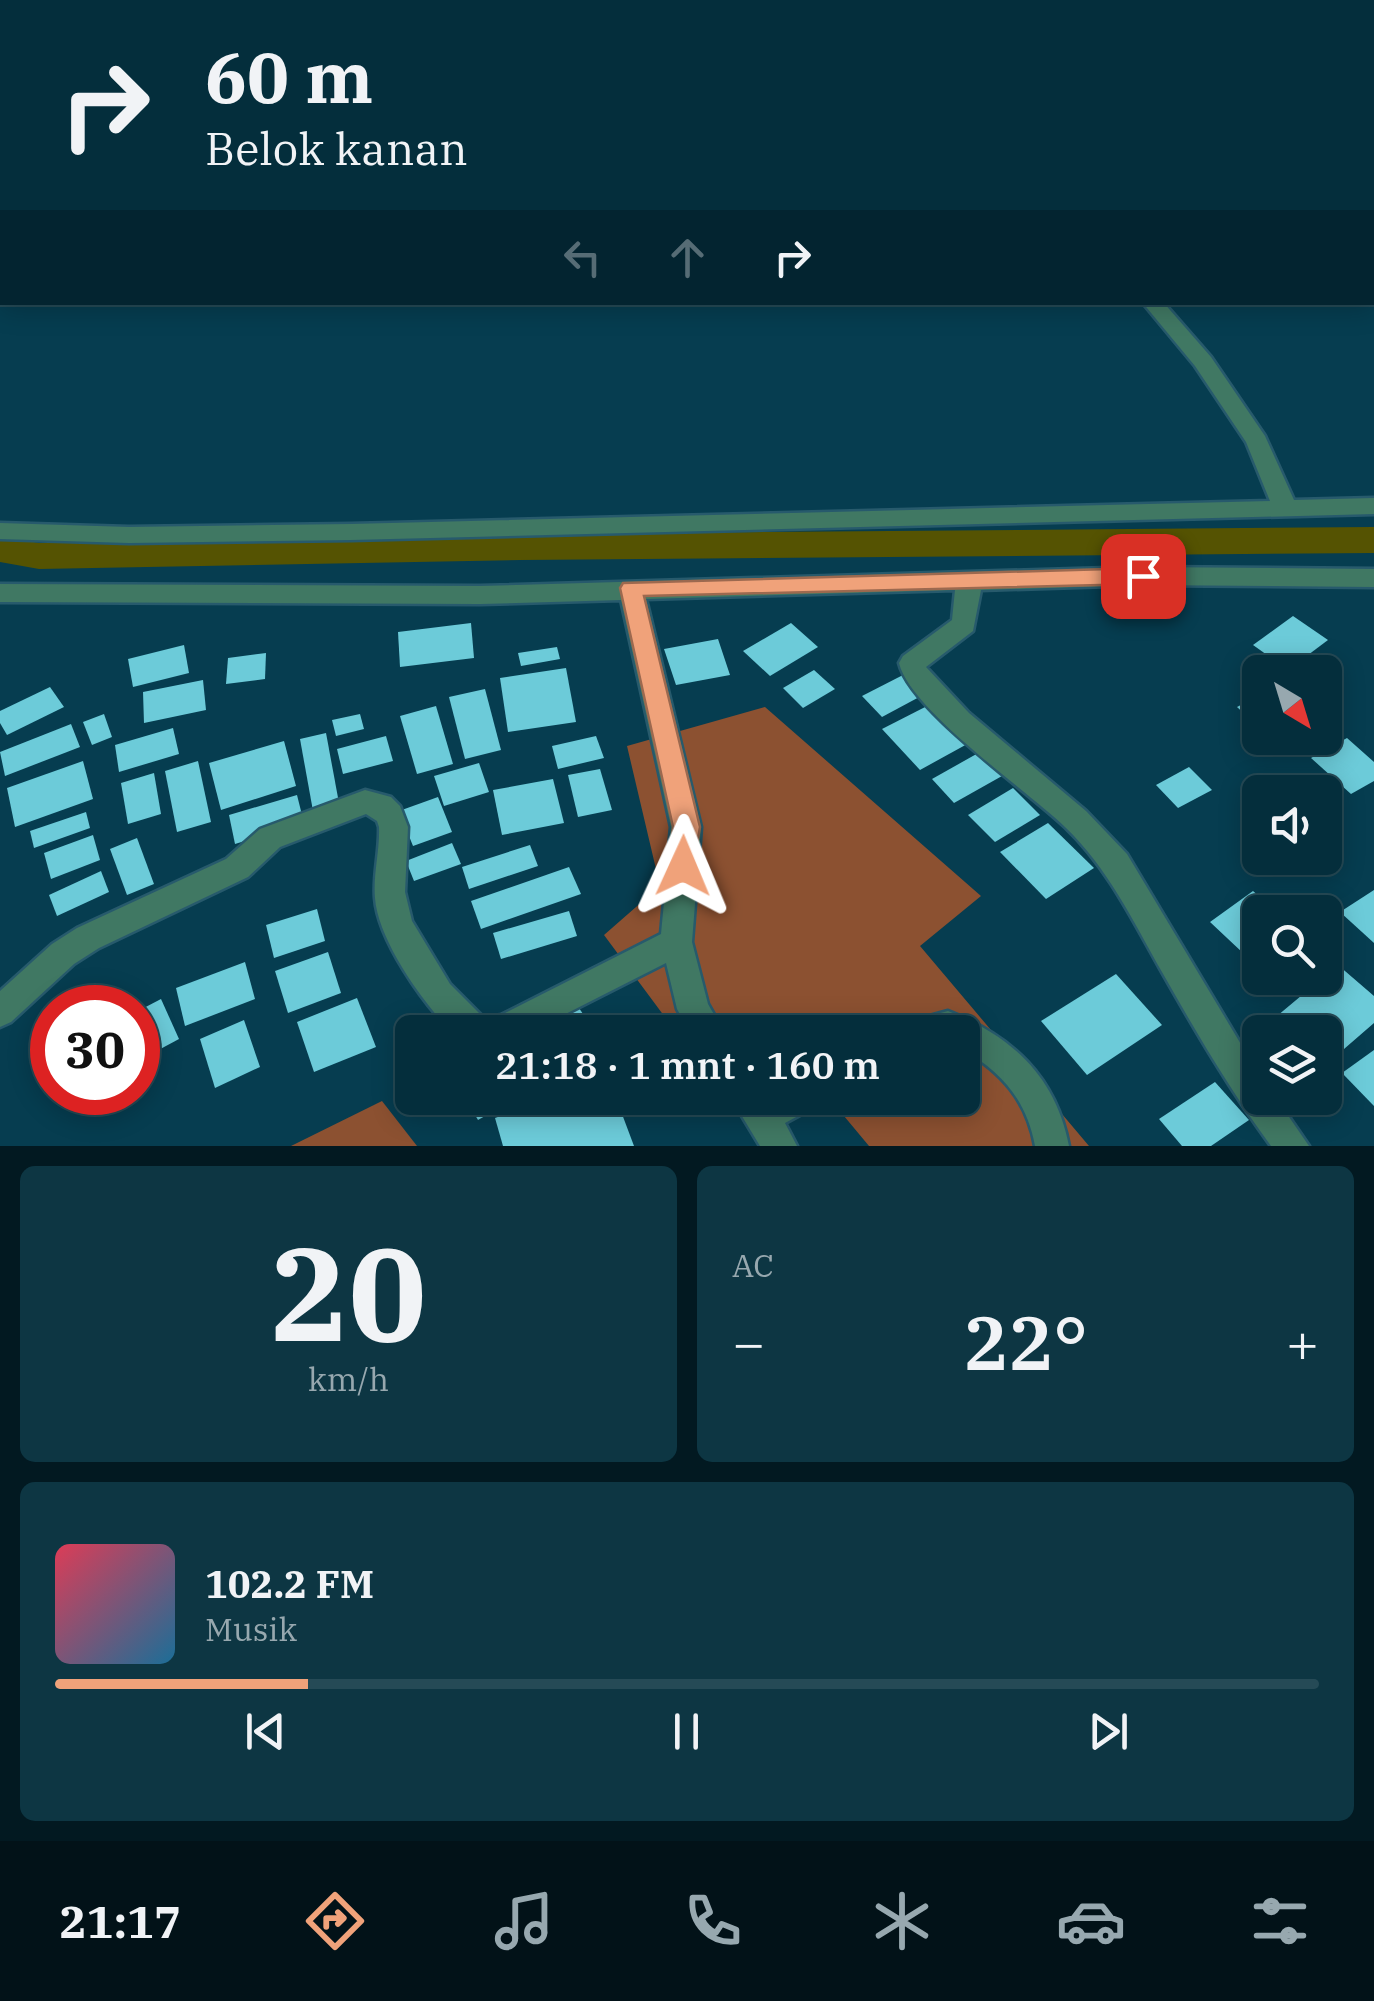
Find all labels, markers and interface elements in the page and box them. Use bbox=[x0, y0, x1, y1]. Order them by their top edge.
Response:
text: 60 m bbox=[205, 31, 373, 122]
icon: right bbox=[40, 40, 170, 170]
text: Belok kanan bbox=[205, 119, 468, 177]
icon: left bbox=[555, 230, 610, 285]
icon: ahead bbox=[660, 230, 715, 285]
icon: right bbox=[765, 230, 820, 285]
pin bbox=[1101, 534, 1186, 619]
icon: arrive bbox=[1116, 549, 1171, 604]
north arrow bbox=[1242, 655, 1342, 755]
map controls bbox=[1242, 655, 1342, 1115]
button: sound bbox=[1242, 775, 1342, 875]
position arrow bbox=[631, 814, 735, 918]
button: search bbox=[1242, 895, 1342, 995]
speed limit sign: 30 bbox=[30, 985, 160, 1115]
button: layers bbox=[1242, 1015, 1342, 1115]
text: 21:18 · 1 mnt · 160 m bbox=[495, 1040, 880, 1089]
text: 20 bbox=[270, 1208, 427, 1377]
text: AC bbox=[732, 1244, 774, 1286]
text: 22° bbox=[963, 1293, 1088, 1391]
text: − bbox=[732, 1307, 765, 1378]
text: + bbox=[1286, 1307, 1319, 1378]
text: km/h bbox=[308, 1358, 389, 1400]
text: 102.2 FM bbox=[205, 1559, 374, 1608]
text: Musik bbox=[205, 1608, 297, 1650]
icon: previous bbox=[238, 1704, 293, 1759]
icon: pause bbox=[659, 1704, 714, 1759]
icon: next bbox=[1081, 1704, 1136, 1759]
icon: directions bbox=[300, 1886, 370, 1956]
icon: music bbox=[489, 1886, 559, 1956]
icon: phone bbox=[678, 1886, 748, 1956]
icon: climate bbox=[867, 1886, 937, 1956]
icon: car bbox=[1056, 1886, 1126, 1956]
icon: filters bbox=[1245, 1886, 1315, 1956]
text: 21:17 bbox=[59, 1892, 181, 1950]

